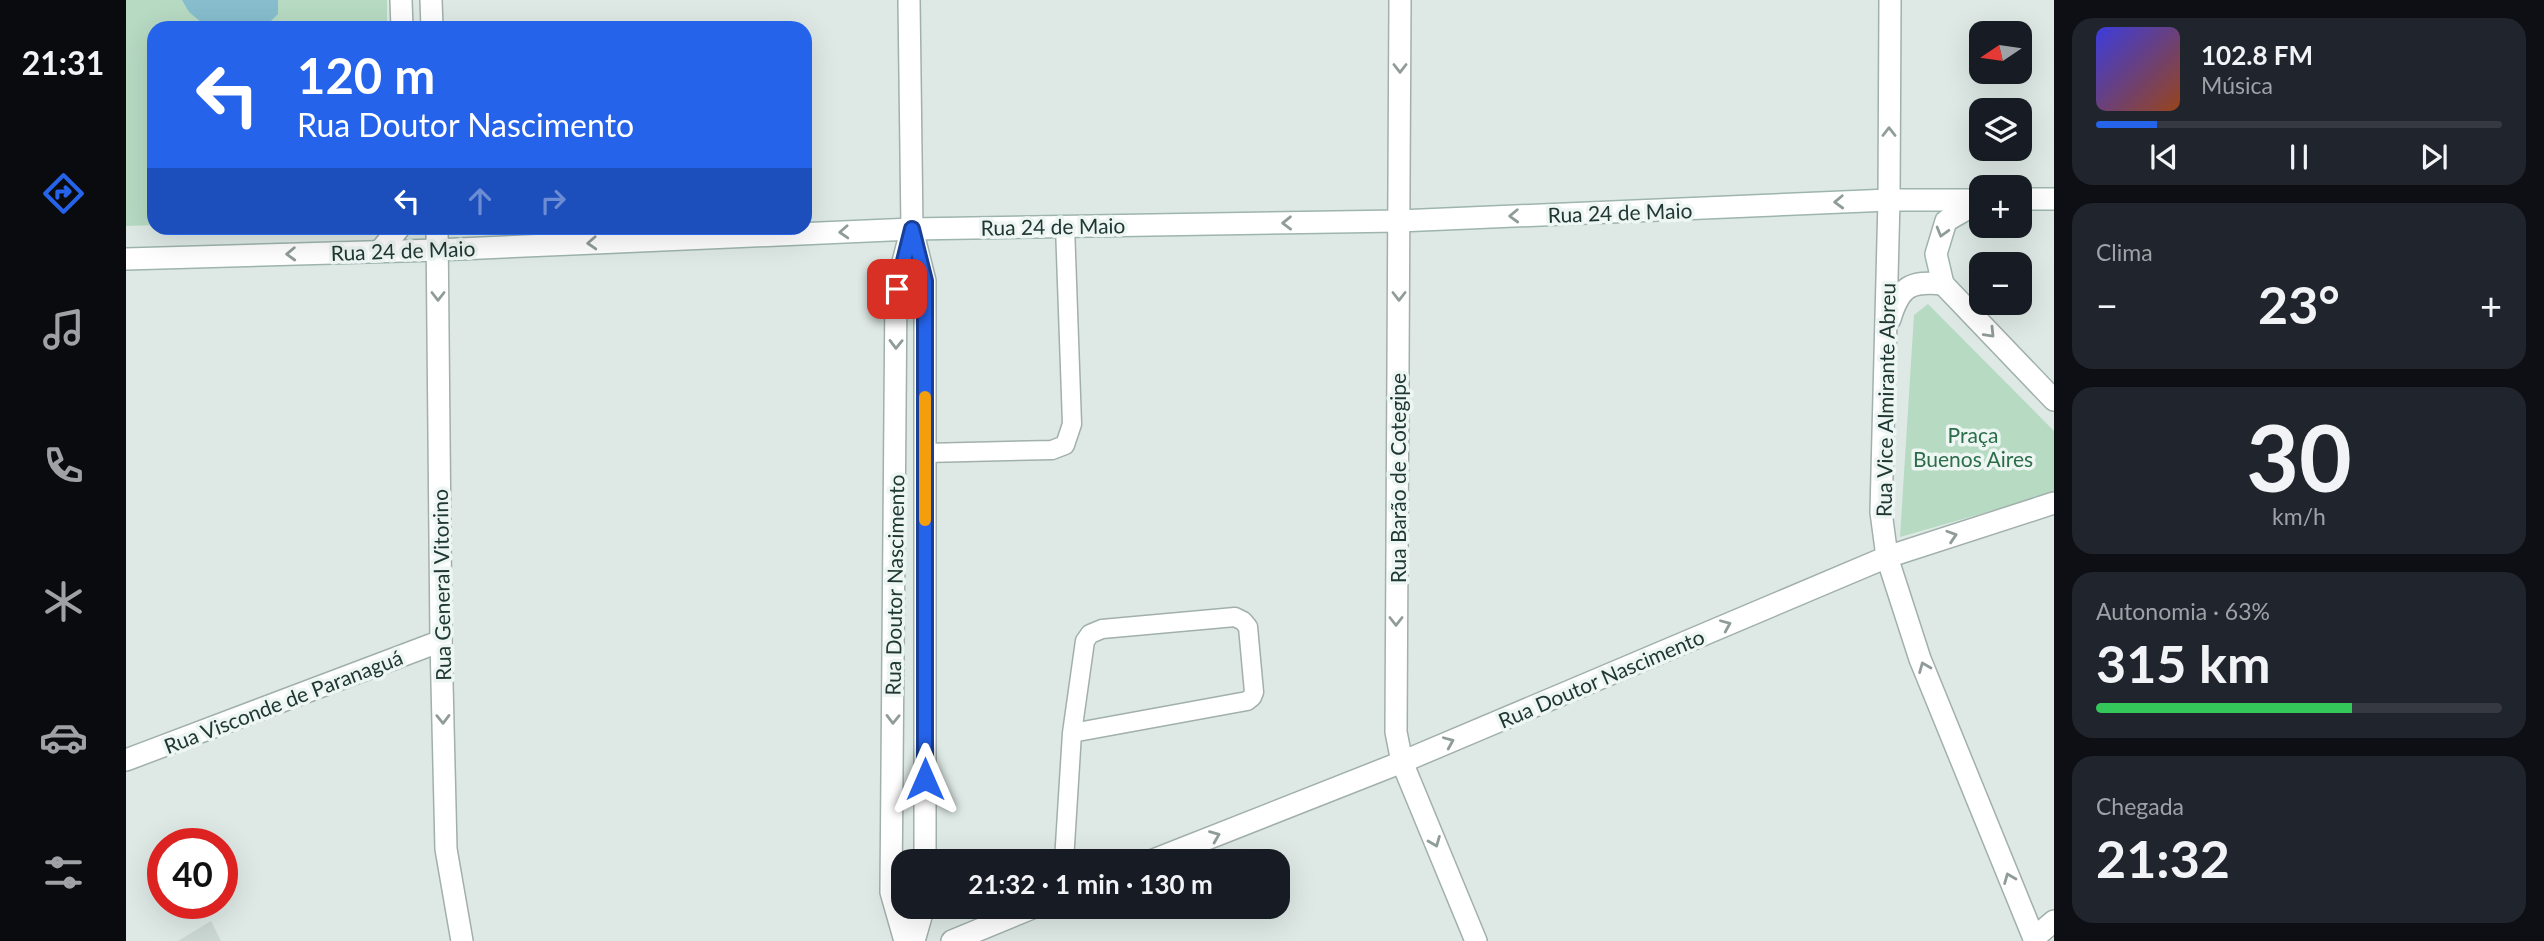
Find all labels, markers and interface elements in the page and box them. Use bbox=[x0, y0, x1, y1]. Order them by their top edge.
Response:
north arrow bbox=[1969, 21, 2032, 84]
map controls bbox=[1969, 21, 2032, 315]
text: 102.8 FM bbox=[2201, 39, 2313, 71]
text: 21:31 bbox=[22, 43, 104, 82]
text: 120 m bbox=[297, 46, 435, 104]
icon: left bbox=[182, 49, 273, 140]
one-way arrow bbox=[1392, 63, 1408, 74]
text: Música bbox=[2201, 71, 2273, 99]
button: layers bbox=[1969, 98, 2032, 161]
text: Rua Doutor Nascimento bbox=[297, 105, 634, 144]
one-way arrow bbox=[1881, 126, 1897, 137]
icon: previous bbox=[2145, 138, 2183, 176]
icon: pause bbox=[2280, 138, 2318, 176]
icon: next bbox=[2415, 138, 2453, 176]
icon: directions bbox=[39, 169, 88, 218]
button: + bbox=[1969, 175, 2032, 238]
icon: left bbox=[388, 182, 426, 220]
icon: ahead bbox=[461, 182, 499, 220]
icon: right bbox=[534, 182, 572, 220]
one-way arrow bbox=[1834, 195, 1845, 210]
street label: Rua 24 de Maio bbox=[1547, 197, 1693, 227]
one-way arrow bbox=[1508, 208, 1519, 223]
street label: Rua 24 de Maio bbox=[980, 212, 1126, 240]
one-way arrow bbox=[1281, 215, 1292, 230]
one-way arrow bbox=[838, 224, 849, 239]
one-way arrow bbox=[1936, 226, 1951, 238]
street label: Rua 24 de Maio bbox=[330, 235, 476, 265]
one-way arrow bbox=[586, 235, 597, 250]
text: Clima bbox=[2096, 238, 2153, 266]
one-way arrow bbox=[285, 246, 296, 262]
button: − bbox=[1969, 252, 2032, 315]
pin bbox=[867, 259, 927, 319]
icon: arrive bbox=[878, 270, 916, 308]
text: 23° bbox=[2258, 273, 2340, 335]
text: − bbox=[2096, 282, 2118, 328]
text: + bbox=[2480, 282, 2502, 328]
street label: Rua Vice Almirante Abreu bbox=[1870, 283, 1900, 517]
one-way arrow bbox=[430, 291, 446, 301]
one-way arrow bbox=[1391, 291, 1407, 301]
icon: music bbox=[39, 305, 88, 354]
one-way arrow bbox=[1982, 325, 1995, 338]
one-way arrow bbox=[888, 339, 904, 350]
street label: Rua Barão de Cotegipe bbox=[1385, 373, 1410, 583]
text: 30 bbox=[2246, 402, 2352, 511]
park label: Praça Buenos Aires bbox=[1913, 422, 2033, 471]
icon: phone bbox=[39, 441, 88, 490]
street label: Rua Doutor Nascimento bbox=[880, 474, 908, 696]
street label: Rua General Vitorino bbox=[427, 489, 455, 681]
text: km/h bbox=[2272, 502, 2326, 530]
one-way arrow bbox=[1946, 530, 1958, 544]
icon: climate bbox=[39, 577, 88, 626]
text: Autonomia · 63% bbox=[2096, 597, 2270, 625]
one-way arrow bbox=[1388, 616, 1404, 627]
one-way arrow bbox=[1719, 619, 1731, 633]
street label: Rua Doutor Nascimento bbox=[1494, 623, 1708, 733]
text: 315 km bbox=[2096, 632, 2270, 694]
street label: Rua Visconde de Paranaguá bbox=[160, 644, 406, 758]
one-way arrow bbox=[1918, 662, 1932, 674]
icon: car bbox=[39, 713, 88, 762]
one-way arrow bbox=[885, 713, 900, 724]
one-way arrow bbox=[435, 714, 450, 725]
one-way arrow bbox=[1441, 736, 1454, 750]
position arrow bbox=[888, 742, 962, 816]
text: Chegada bbox=[2096, 792, 2184, 820]
text: 21:32 bbox=[2096, 827, 2230, 889]
speed limit sign: 40 bbox=[147, 828, 238, 919]
one-way arrow bbox=[1208, 830, 1220, 844]
one-way arrow bbox=[1426, 835, 1440, 847]
icon: filters bbox=[39, 848, 88, 897]
text: 21:32 · 1 min · 130 m bbox=[968, 868, 1213, 900]
one-way arrow bbox=[2004, 872, 2018, 884]

